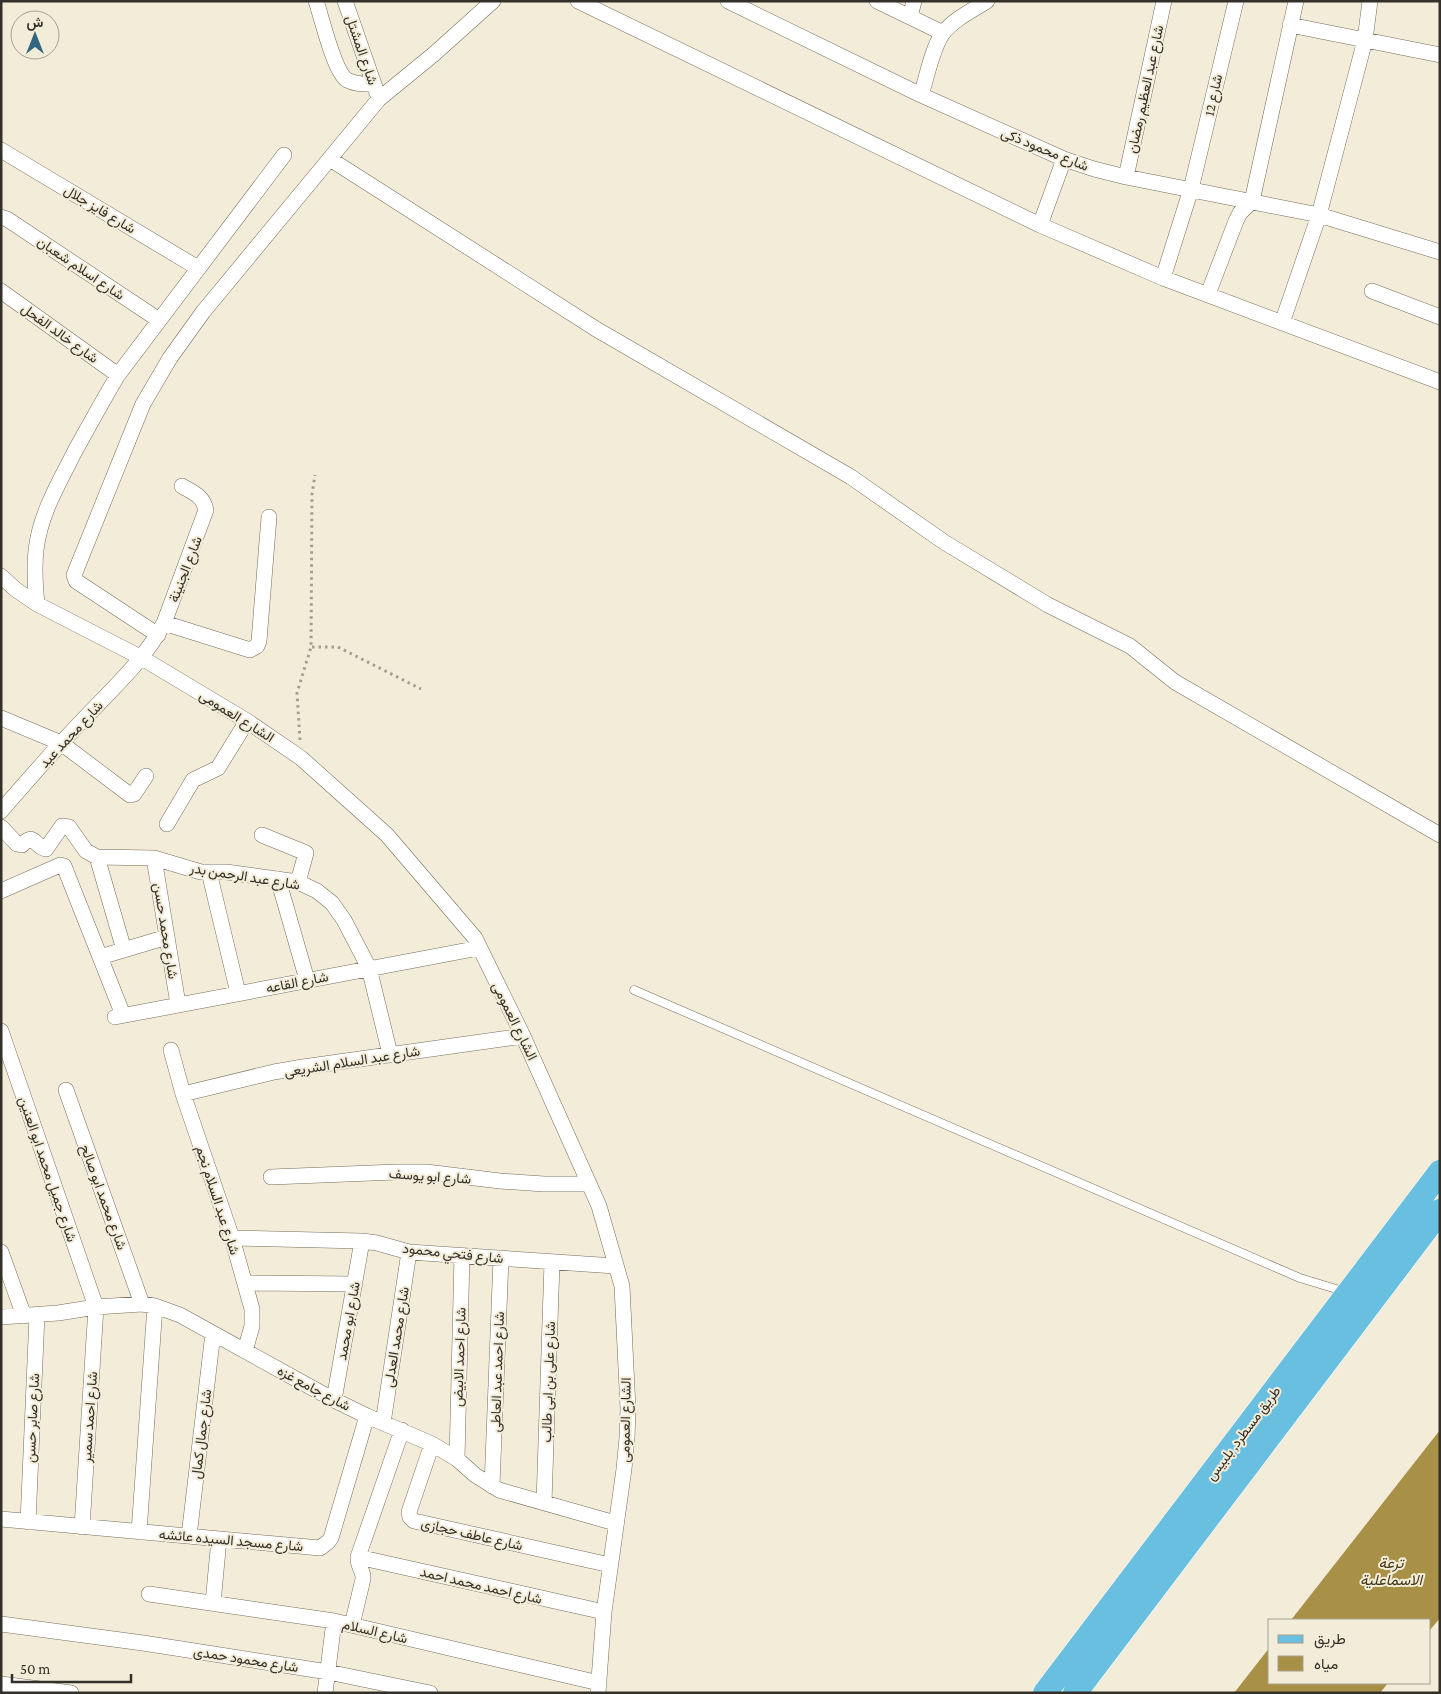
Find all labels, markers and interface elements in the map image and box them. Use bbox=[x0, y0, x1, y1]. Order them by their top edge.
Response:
north arrow bbox=[10, 10, 60, 60]
street label: شارع المشتل bbox=[340, 13, 381, 88]
text: ش bbox=[27, 14, 44, 31]
street label: شارع عبد العظيم رمضان bbox=[1124, 23, 1169, 155]
street label: شارع 12 bbox=[1200, 73, 1228, 118]
street label: شارع محمود ذكى bbox=[998, 124, 1091, 177]
street label: شارع فايز جلال bbox=[60, 181, 139, 239]
street label: شارع اسلام شعبان bbox=[33, 233, 128, 305]
street label: شارع خالد الفحل bbox=[17, 300, 102, 369]
street label: شارع الجنينة bbox=[165, 534, 208, 605]
street label: الشارع العمومى bbox=[195, 687, 277, 748]
street label: شارع محمد عيد bbox=[36, 697, 108, 773]
street label: شارع عبد الرحمن بدر bbox=[187, 859, 301, 896]
street label: شارع محمد حسن bbox=[148, 882, 182, 981]
street label: شارع القاعه bbox=[264, 968, 330, 999]
street label: الشارع العمومى bbox=[486, 979, 541, 1064]
street label: شارع عبد السلام الشريعى bbox=[283, 1042, 422, 1083]
street label: شارع جميل محمد ابو العنين bbox=[13, 1094, 80, 1245]
street label: شارع محمد ابو صالح bbox=[75, 1142, 131, 1253]
street label: شارع عبد السلام نجم bbox=[190, 1143, 243, 1258]
street label: شارع ابو يوسف bbox=[388, 1165, 472, 1190]
street label: شارع فتحي محمود bbox=[401, 1240, 504, 1270]
street label: شارع ابو محمد bbox=[333, 1280, 366, 1362]
street label: شارع محمد العدلى bbox=[380, 1285, 415, 1389]
street label: شارع احمد الابيض bbox=[449, 1307, 472, 1407]
street label: شارع احمد عبد العاطى bbox=[487, 1311, 510, 1433]
street label: شارع على بن ابى طالب bbox=[538, 1321, 561, 1443]
street label: شارع جامع غزه bbox=[273, 1362, 353, 1417]
street label: شارع احمد سمير bbox=[78, 1371, 103, 1464]
street label: شارع صابر حسن bbox=[22, 1373, 45, 1463]
street label: الشارع العمومى bbox=[616, 1377, 637, 1463]
street label: طريق مسطرد, بلبيس bbox=[1202, 1383, 1284, 1484]
street label: شارع جمال كمال bbox=[188, 1388, 217, 1480]
street label: شارع عاطف حجازى bbox=[419, 1515, 524, 1556]
street label: شارع مسجد السيده عائشه bbox=[158, 1526, 304, 1557]
water label: ترعة الاسماعلية bbox=[1360, 1555, 1424, 1589]
street label: شارع احمد محمد احمد bbox=[418, 1563, 544, 1610]
street label: شارع السلام bbox=[340, 1616, 409, 1649]
legend bbox=[1268, 1619, 1431, 1684]
text: طريق bbox=[1314, 1631, 1346, 1649]
street label: شارع محمود حمدى bbox=[192, 1643, 300, 1678]
scale bar bbox=[12, 1652, 131, 1684]
text: مياه bbox=[1314, 1656, 1338, 1673]
text: 50 m bbox=[20, 1661, 50, 1677]

